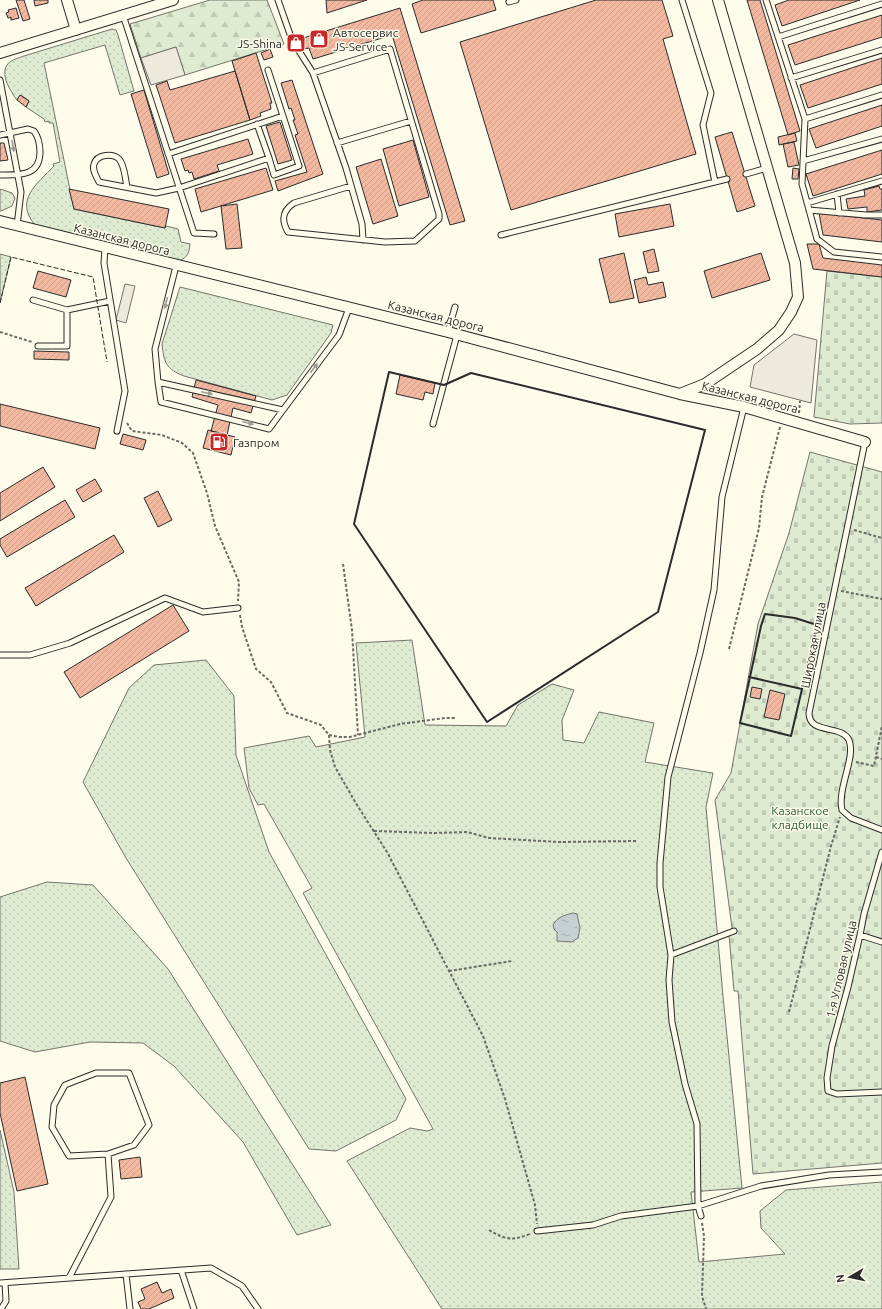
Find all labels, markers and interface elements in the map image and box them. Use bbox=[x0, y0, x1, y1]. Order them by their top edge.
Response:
place label: Автосервис JS-Service bbox=[333, 26, 399, 53]
shop icon: Автосервис JS-Service bbox=[308, 28, 330, 50]
shop icon: JS-Shina bbox=[285, 32, 307, 54]
place label: JS-Shina bbox=[237, 37, 282, 50]
one-way arrow bbox=[10, 140, 16, 152]
street label: Казанская дорога bbox=[73, 221, 171, 257]
one-way arrow bbox=[163, 297, 169, 310]
street label: Казанская дорога bbox=[387, 298, 485, 334]
one-way arrow bbox=[310, 363, 318, 373]
street label: Казанская дорога bbox=[701, 379, 799, 415]
one-way arrow bbox=[201, 390, 213, 396]
one-way arrow bbox=[242, 421, 254, 427]
fuel station icon: Газпром bbox=[208, 431, 230, 453]
place label: Газпром bbox=[233, 436, 280, 449]
street label: Широкая улица bbox=[798, 601, 828, 689]
park label: Казанское кладбище bbox=[771, 804, 829, 831]
street label: 1-я Угловая улица bbox=[823, 919, 859, 1019]
north arrow bbox=[830, 1257, 870, 1297]
text: N bbox=[834, 1274, 847, 1284]

